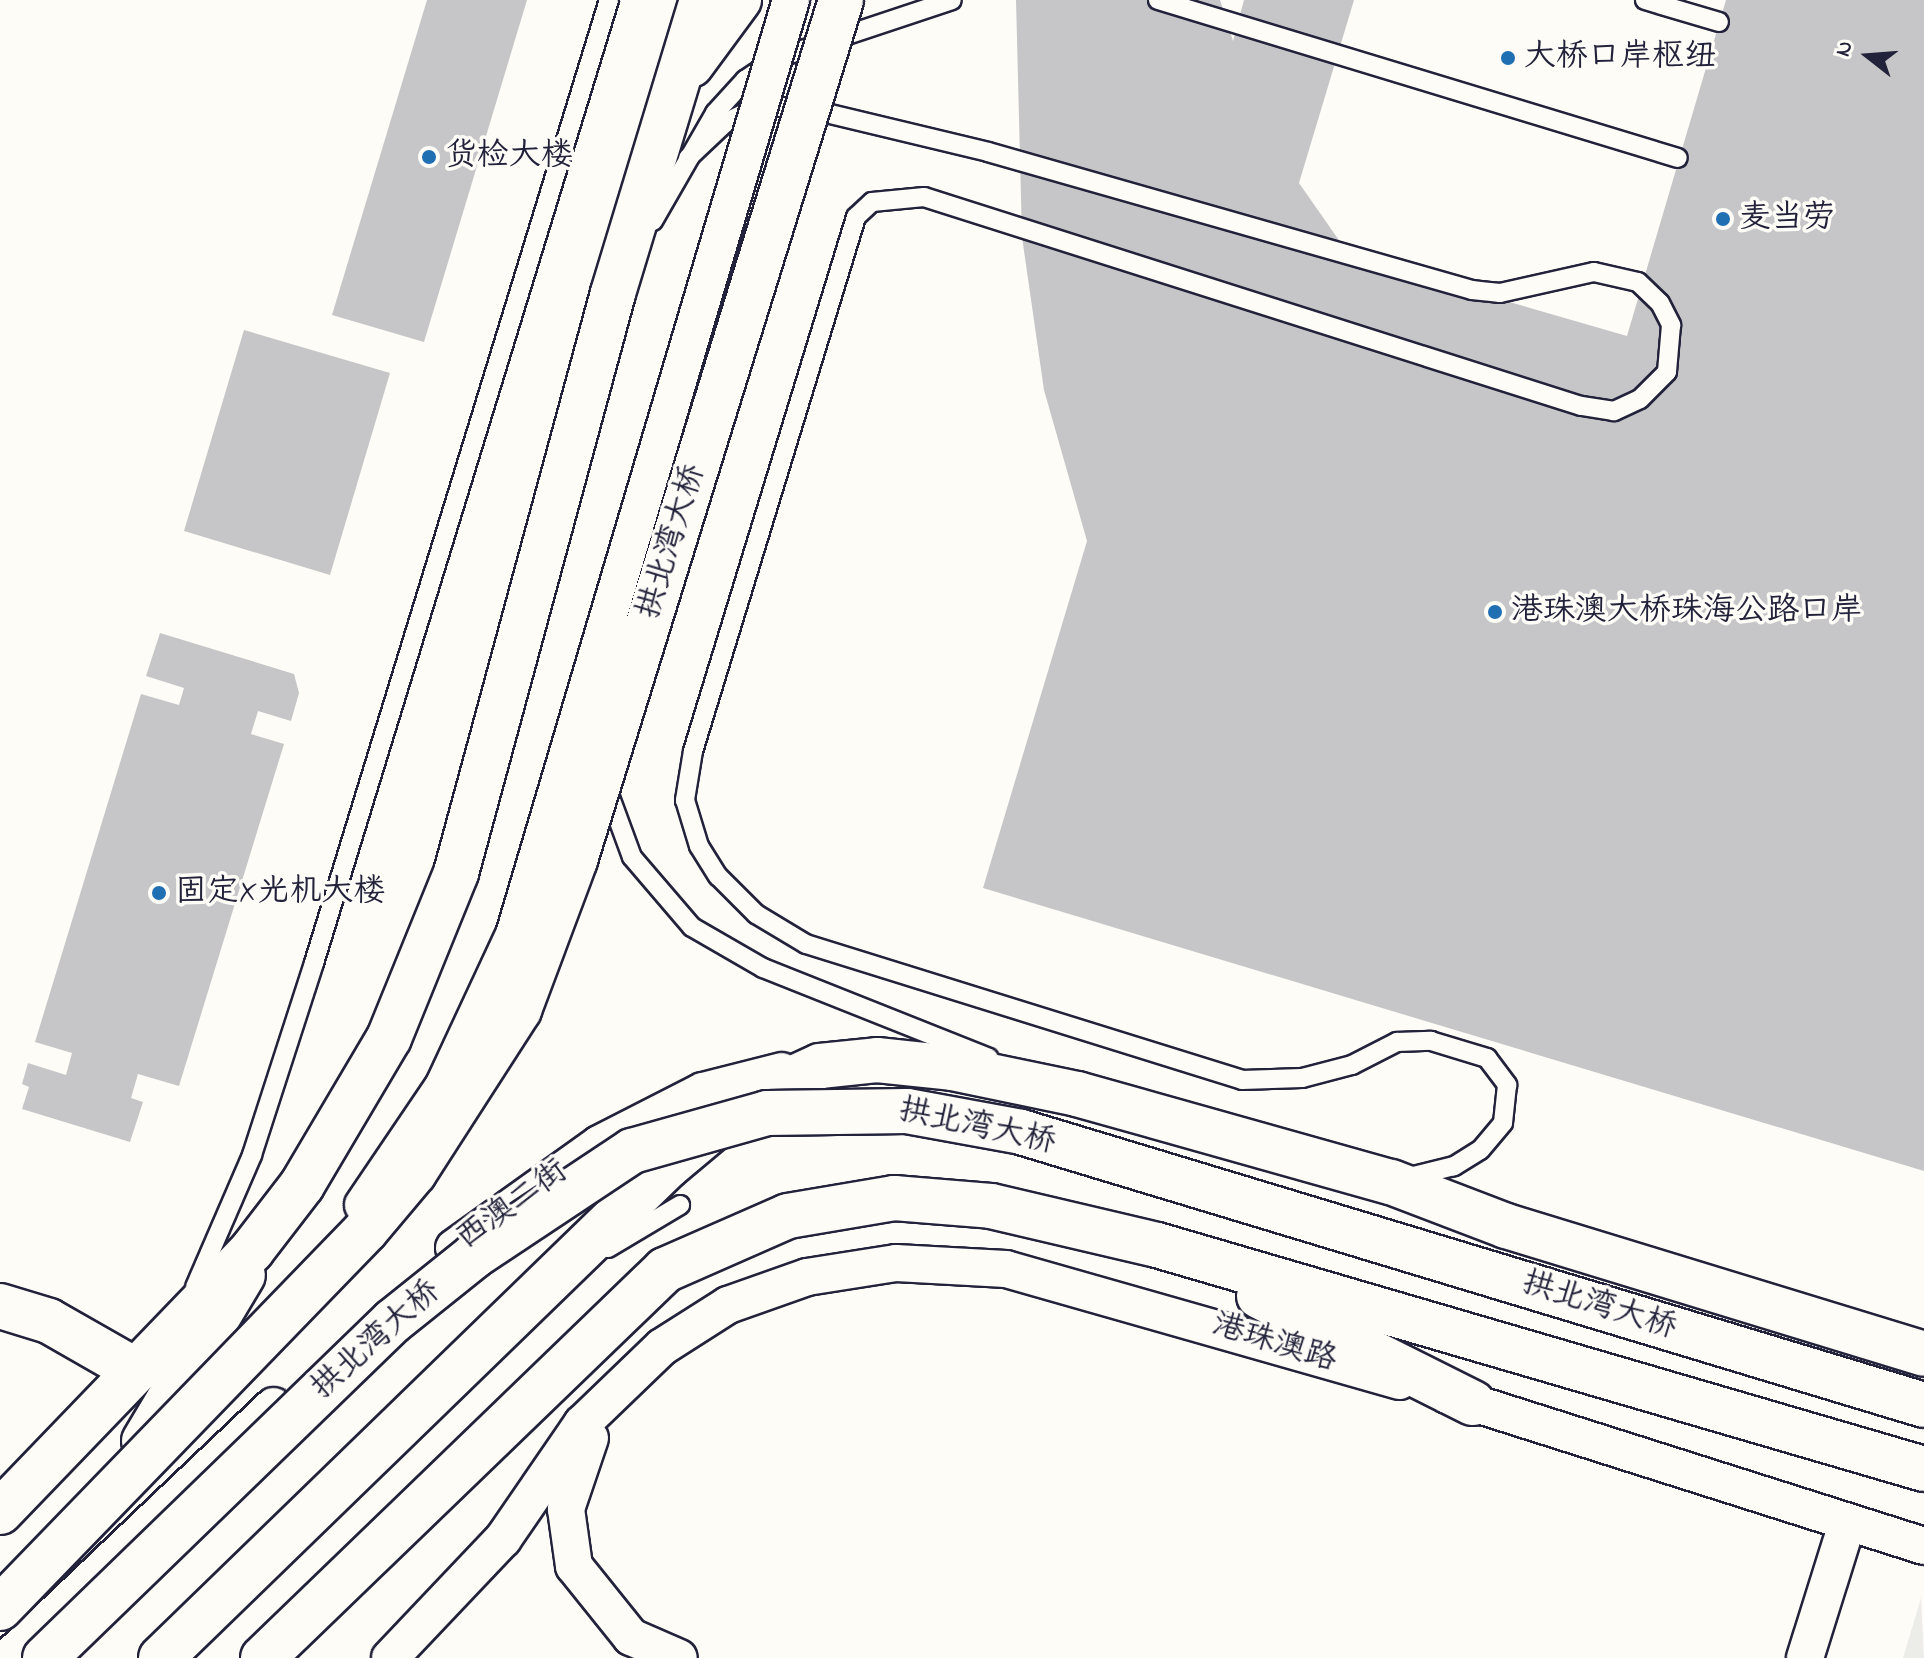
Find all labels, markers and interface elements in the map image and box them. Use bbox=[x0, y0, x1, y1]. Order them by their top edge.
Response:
north arrow bbox=[1828, 16, 1908, 96]
text: N bbox=[1828, 37, 1863, 61]
place label: 大桥口岸枢纽 bbox=[1524, 39, 1716, 77]
marker: 大桥口岸枢纽 bbox=[1499, 49, 1517, 67]
place label: 货检大楼 bbox=[445, 138, 573, 176]
marker: 货检大楼 bbox=[420, 148, 438, 166]
place label: 麦当劳 bbox=[1739, 200, 1835, 238]
marker: 麦当劳 bbox=[1714, 210, 1732, 228]
street label: 拱北湾大桥 bbox=[631, 460, 715, 624]
place label: 港珠澳大桥珠海公路口岸 bbox=[1511, 593, 1863, 631]
marker: 港珠澳大桥珠海公路口岸 bbox=[1486, 603, 1504, 621]
place label: 固定X光机大楼 bbox=[175, 874, 385, 912]
marker: 固定X光机大楼 bbox=[150, 884, 168, 902]
street label: 拱北湾大桥 bbox=[895, 1093, 1059, 1163]
street label: 西澳二街 bbox=[450, 1153, 576, 1259]
street label: 拱北湾大桥 bbox=[1517, 1265, 1681, 1349]
street label: 拱北湾大桥 bbox=[305, 1273, 449, 1409]
street label: 港珠澳路 bbox=[1207, 1307, 1341, 1381]

